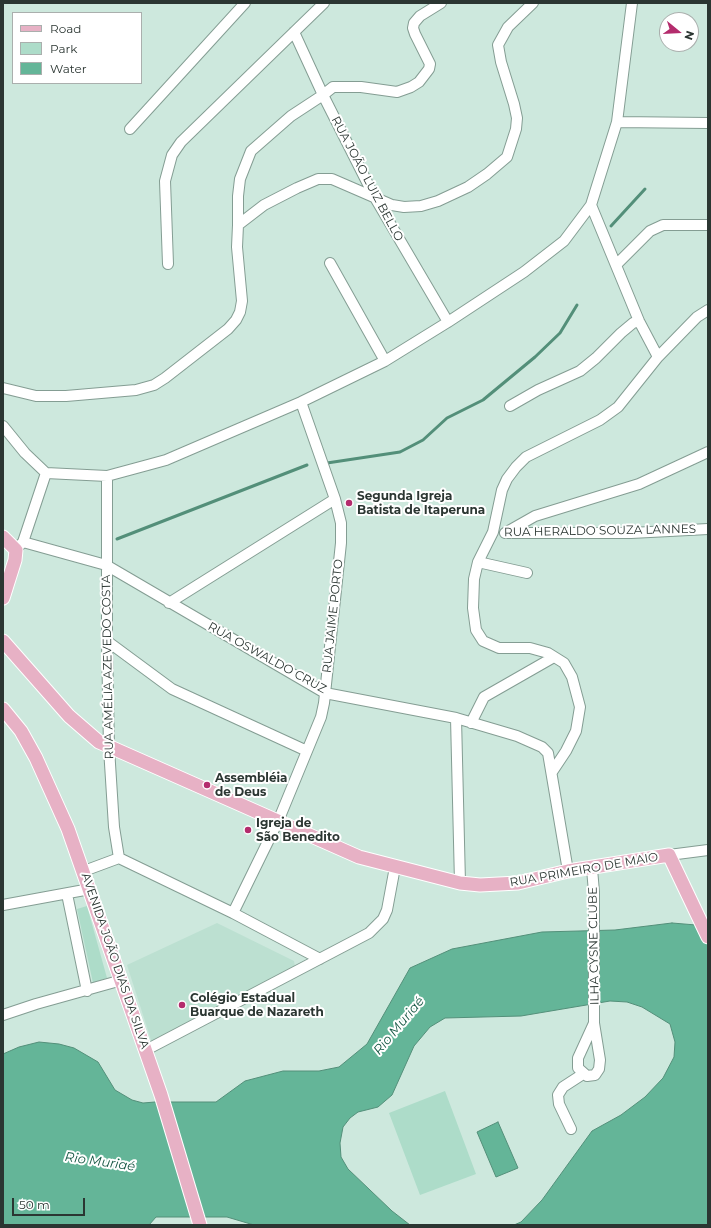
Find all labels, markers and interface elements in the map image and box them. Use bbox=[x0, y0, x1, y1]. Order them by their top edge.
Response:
legend bbox=[12, 12, 142, 84]
north arrow bbox=[659, 12, 699, 52]
text: Road bbox=[50, 21, 81, 36]
text: N bbox=[681, 29, 697, 42]
text: Park bbox=[50, 41, 77, 56]
text: Water bbox=[50, 61, 86, 76]
street label: RUA JOÃO LUIZ BELLO bbox=[328, 114, 406, 244]
place label: Segunda Igreja Batista de Itaperuna bbox=[357, 489, 485, 517]
marker: Segunda Igreja Batista de Itaperuna bbox=[344, 498, 354, 508]
street label: RUA HERALDO SOUZA LANNES bbox=[504, 522, 696, 540]
street label: RUA JAIME PORTO bbox=[320, 558, 346, 674]
street label: RUA AMÉLIA AZEVEDO COSTA bbox=[99, 575, 117, 759]
street label: RUA OSWALDO CRUZ bbox=[205, 619, 329, 697]
place label: Assembléia de Deus bbox=[215, 771, 288, 799]
marker: Assembléia de Deus bbox=[202, 780, 212, 790]
place label: Igreja de São Benedito bbox=[256, 816, 340, 844]
marker: Igreja de São Benedito bbox=[243, 825, 253, 835]
street label: RUA PRIMEIRO DE MAIO bbox=[509, 850, 659, 890]
street label: AVENIDA JOÃO DIAS DA SILVA bbox=[78, 871, 152, 1051]
street label: ILHA CYSNE CLUBE bbox=[586, 887, 602, 1005]
place label: Colégio Estadual Buarque de Nazareth bbox=[190, 991, 324, 1019]
water label: Rio Muriaé bbox=[370, 994, 428, 1058]
marker: Colégio Estadual Buarque de Nazareth bbox=[177, 1000, 187, 1010]
water label: Rio Muriaé bbox=[64, 1149, 136, 1175]
scale bar bbox=[14, 1190, 87, 1216]
text: 50 m bbox=[19, 1197, 50, 1212]

